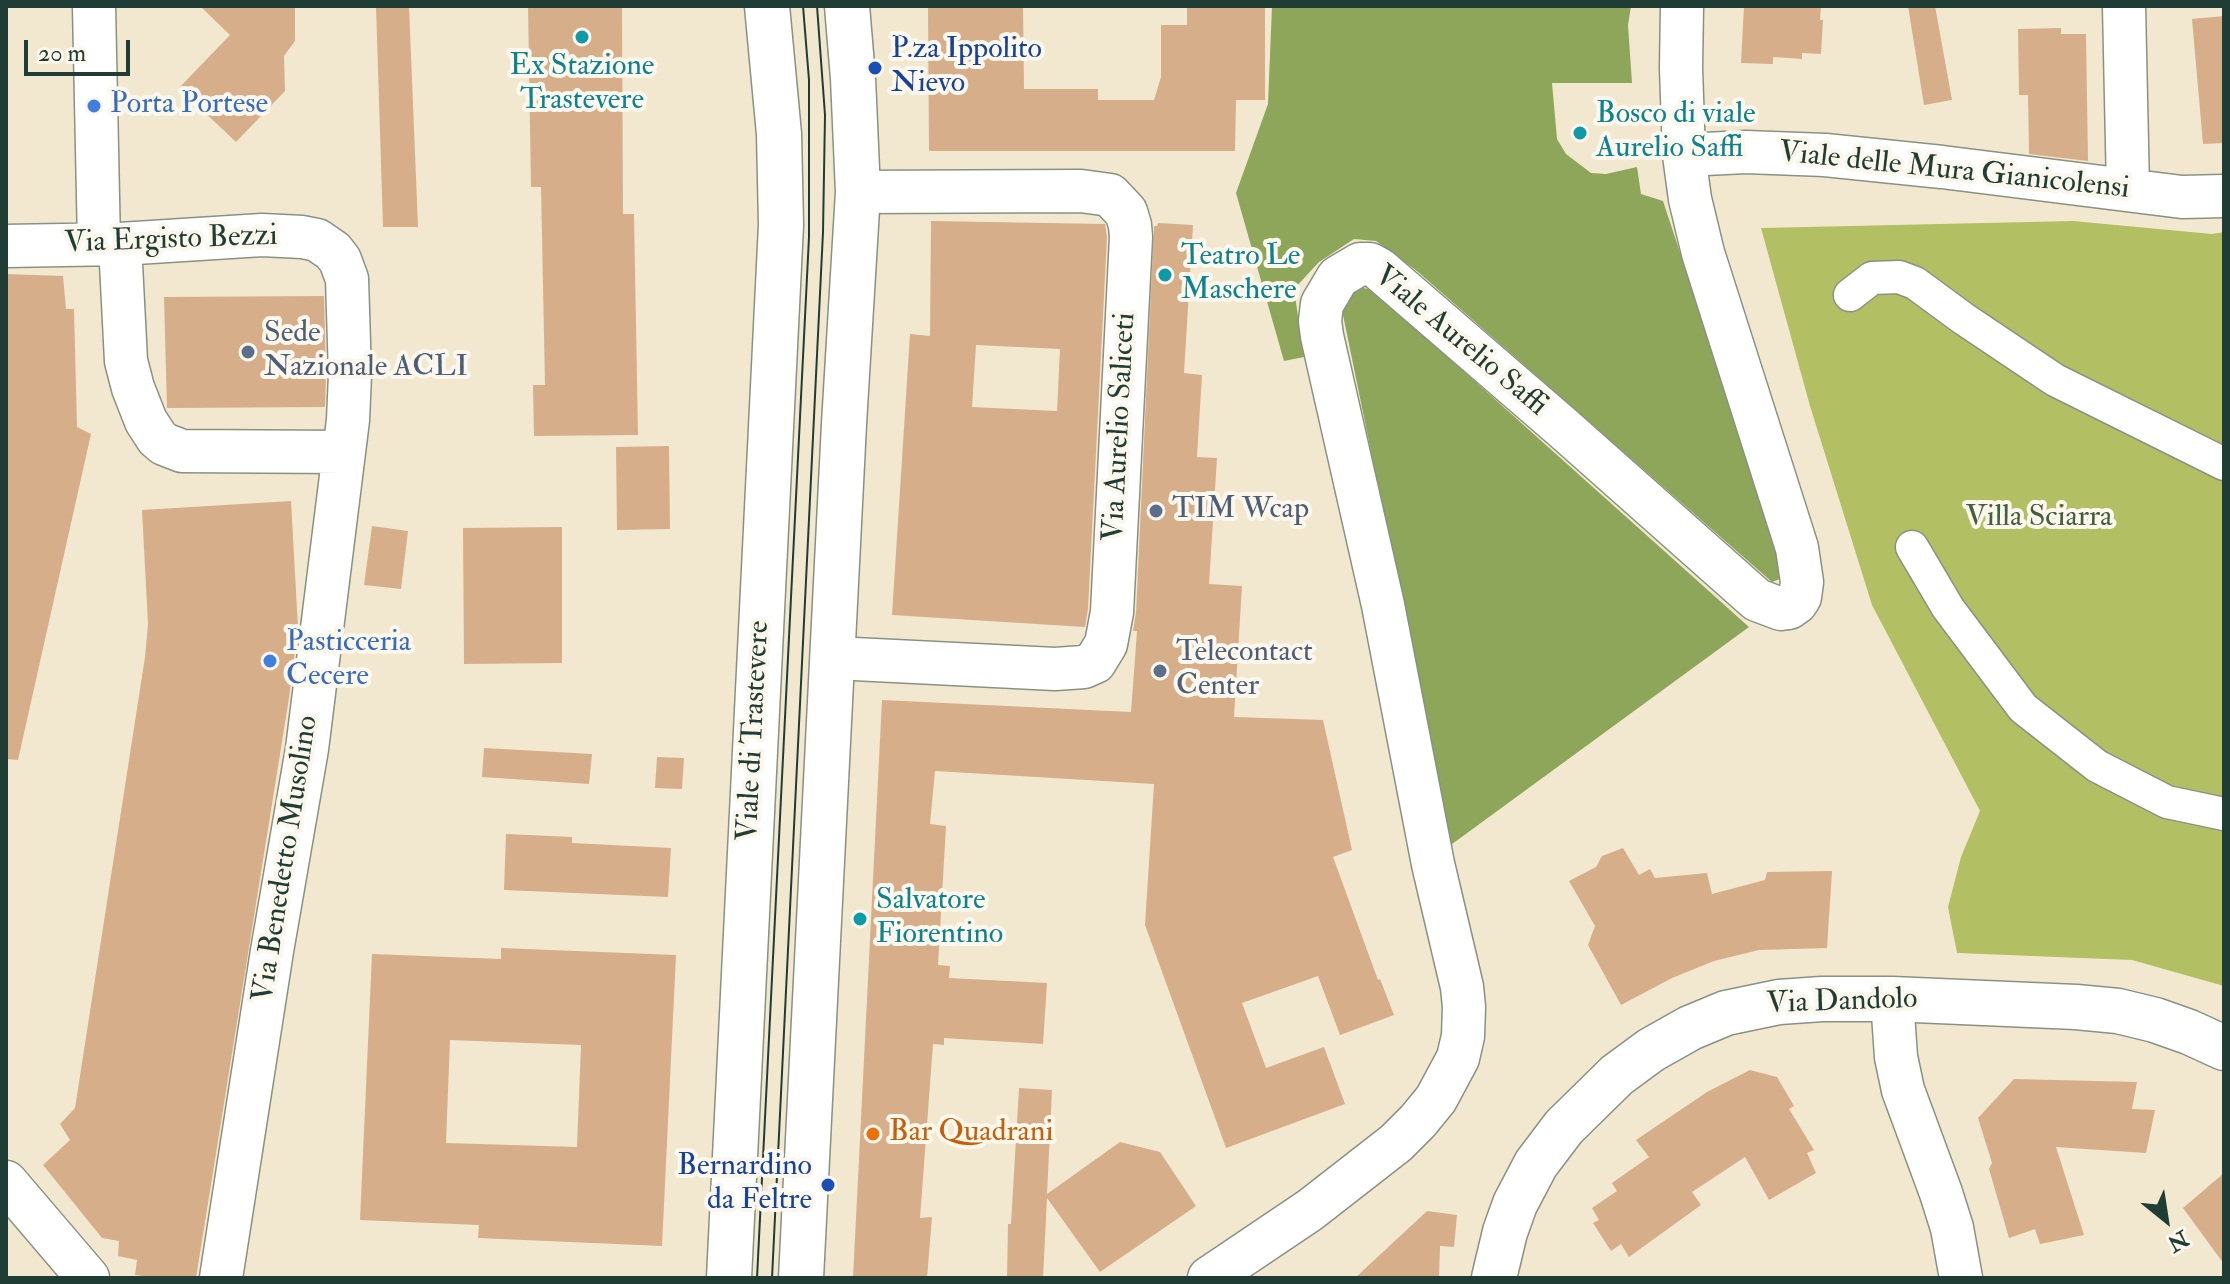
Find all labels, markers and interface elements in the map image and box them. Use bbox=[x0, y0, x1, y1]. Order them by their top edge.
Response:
scale bar bbox=[28, 24, 134, 74]
marker: Ex Stazione Trastevere bbox=[573, 28, 591, 46]
place label: P.za Ippolito Nievo bbox=[891, 33, 1042, 104]
text: 20 m bbox=[38, 38, 86, 69]
place label: Ex Stazione Trastevere bbox=[510, 50, 654, 120]
marker: P.za Ippolito Nievo bbox=[866, 59, 884, 77]
place label: Porta Portese bbox=[110, 88, 268, 124]
marker: Porta Portese bbox=[85, 97, 103, 115]
place label: Bosco di viale Aurelio Saffi bbox=[1596, 98, 1756, 168]
marker: Bosco di viale Aurelio Saffi bbox=[1571, 124, 1589, 142]
street label: Viale delle Mura Gianicolensi bbox=[1777, 136, 2131, 208]
street label: Via Ergisto Bezzi bbox=[64, 219, 278, 263]
place label: Teatro Le Maschere bbox=[1181, 240, 1300, 310]
street label: Viale Aurelio Saffi bbox=[1366, 259, 1554, 425]
marker: Teatro Le Maschere bbox=[1156, 266, 1174, 284]
street label: Via Aurelio Saliceti bbox=[1097, 312, 1145, 542]
place label: Sede Nazionale ACLI bbox=[264, 317, 468, 388]
marker: Sede Nazionale ACLI bbox=[239, 343, 257, 361]
place label: TIM Wcap bbox=[1172, 493, 1309, 529]
park label: Villa Sciarra bbox=[1966, 501, 2112, 537]
marker: TIM Wcap bbox=[1147, 502, 1165, 520]
street label: Viale di Trastevere bbox=[731, 620, 779, 842]
place label: Pasticceria Cecere bbox=[286, 626, 411, 696]
place label: Telecontact Center bbox=[1176, 636, 1313, 706]
marker: Pasticceria Cecere bbox=[261, 652, 279, 670]
marker: Telecontact Center bbox=[1151, 662, 1169, 680]
street label: Via Benedetto Musolino bbox=[247, 713, 327, 1005]
place label: Salvatore Fiorentino bbox=[876, 884, 1003, 954]
marker: Salvatore Fiorentino bbox=[851, 910, 869, 928]
street label: Via Dandolo bbox=[1766, 982, 1918, 1024]
place label: Bar Quadrani bbox=[889, 1116, 1053, 1152]
marker: Bar Quadrani bbox=[864, 1125, 882, 1143]
place label: Bernardino da Feltre bbox=[677, 1150, 812, 1220]
marker: Bernardino da Feltre bbox=[819, 1176, 837, 1194]
north arrow bbox=[2126, 1180, 2206, 1260]
text: N bbox=[2162, 1224, 2194, 1258]

